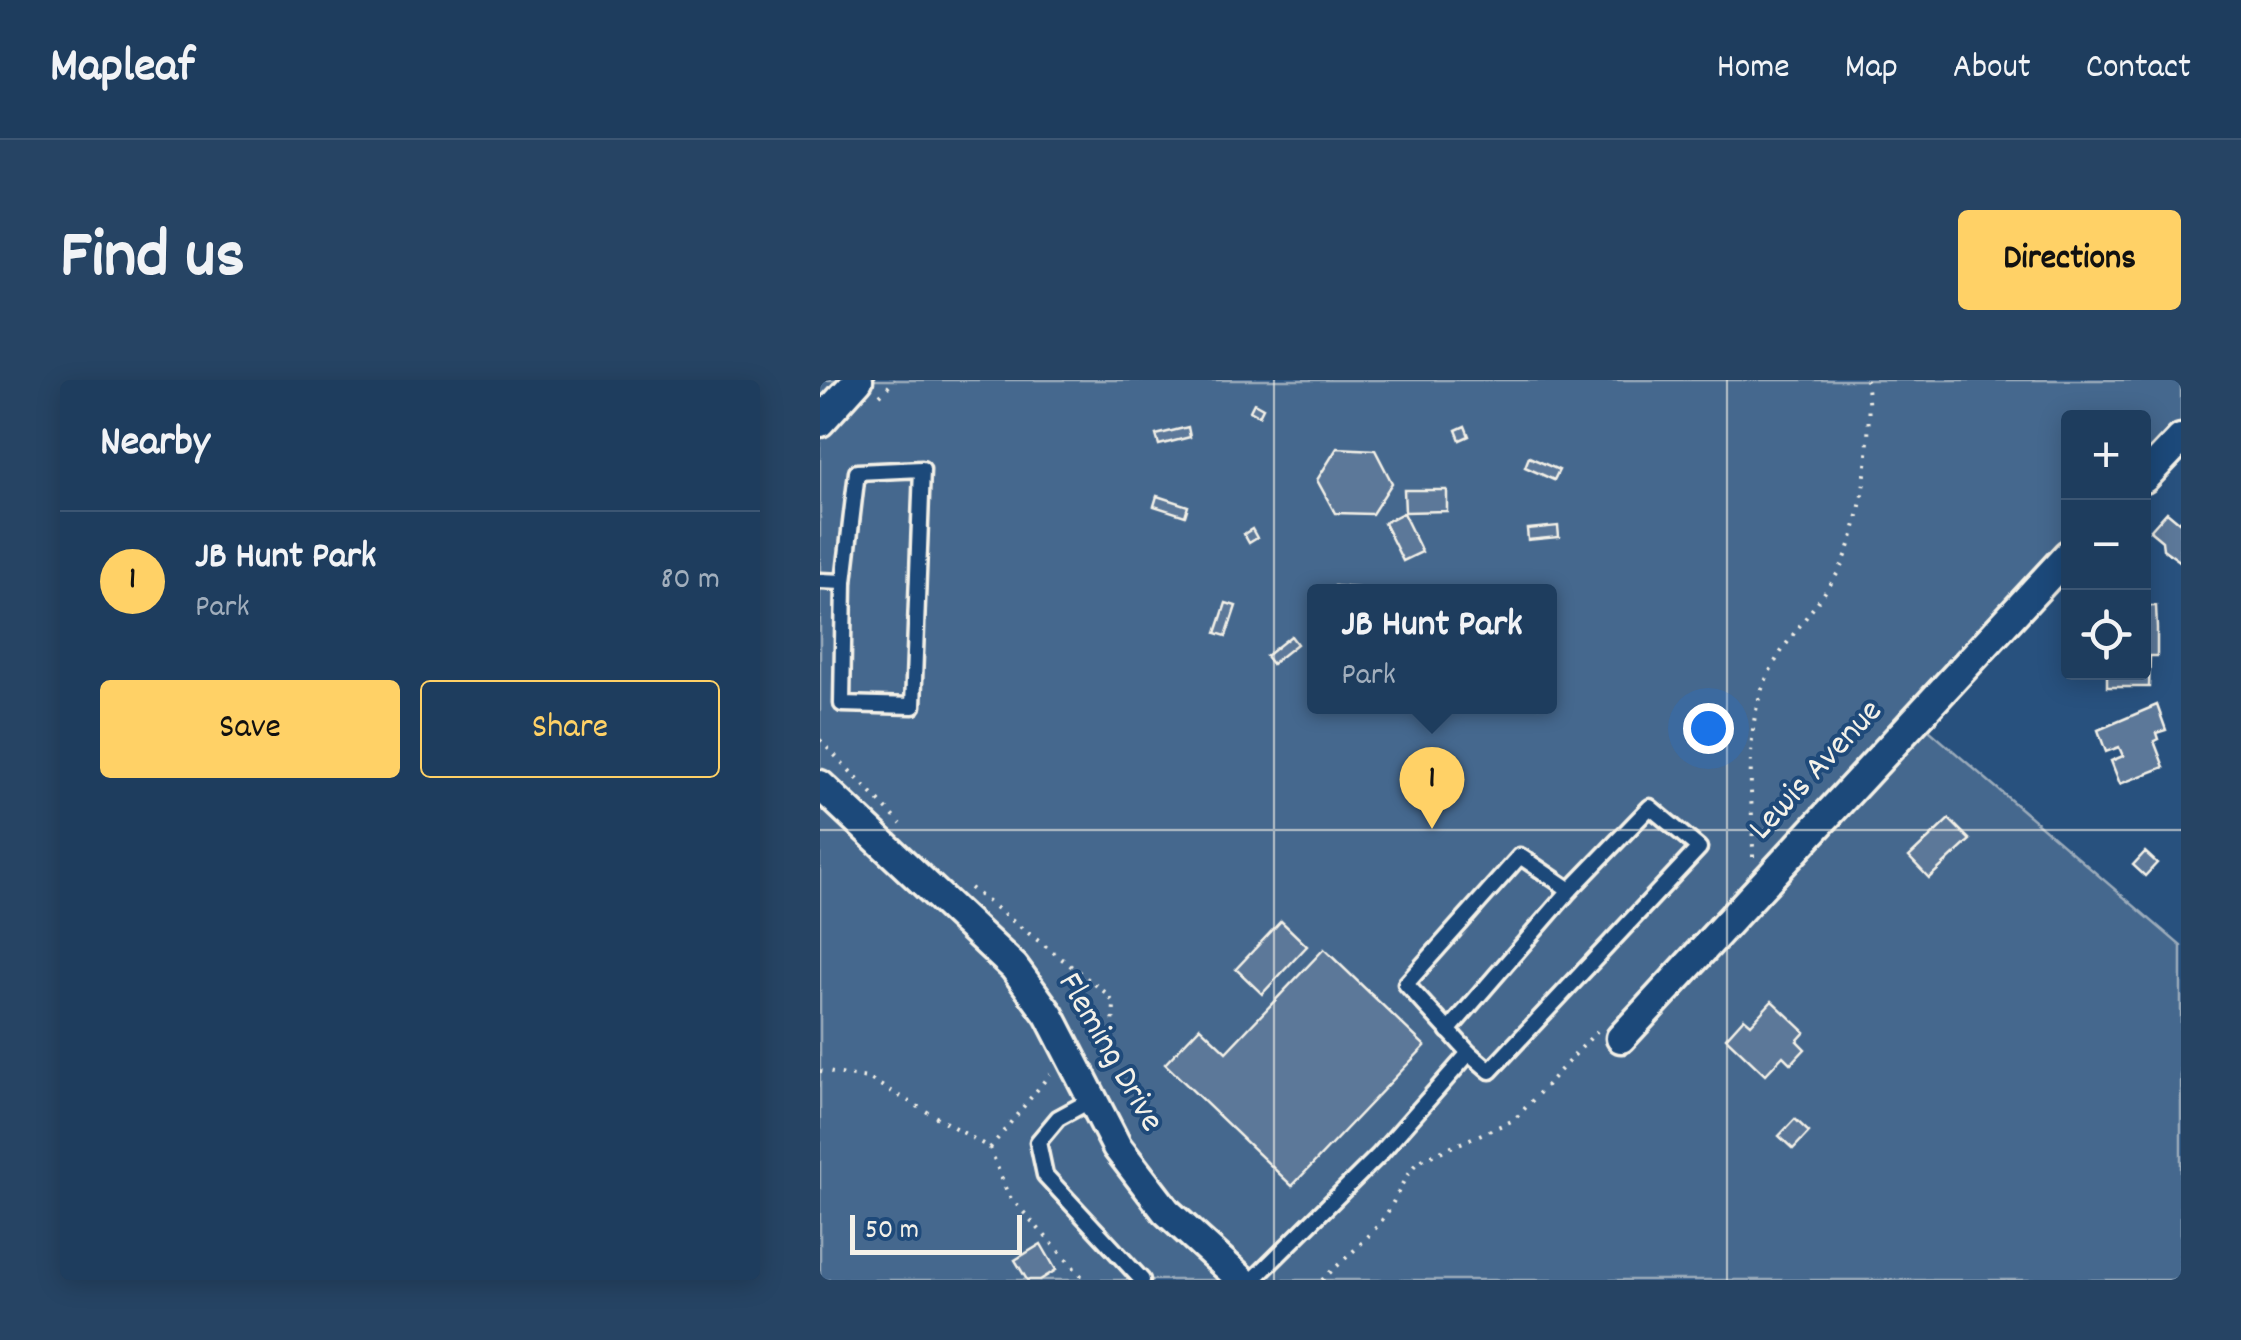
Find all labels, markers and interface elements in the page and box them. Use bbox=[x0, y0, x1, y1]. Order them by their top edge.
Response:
text: Mapleaf bbox=[50, 35, 195, 104]
text: Home bbox=[1717, 44, 1790, 94]
text: Map bbox=[1845, 44, 1898, 94]
text: About bbox=[1953, 44, 2031, 94]
text: Contact bbox=[2086, 44, 2191, 94]
text: Find us bbox=[60, 210, 245, 310]
button: Directions bbox=[1958, 210, 2181, 310]
map controls bbox=[2061, 410, 2151, 680]
button: + bbox=[2061, 410, 2151, 500]
text: Nearby bbox=[100, 415, 210, 475]
button: − bbox=[2061, 500, 2151, 590]
text: JB Hunt Park bbox=[195, 531, 376, 586]
text: 1 bbox=[129, 558, 136, 604]
text: 80 m bbox=[660, 558, 720, 604]
popup bbox=[1307, 584, 1557, 714]
text: Park bbox=[195, 586, 250, 632]
button: locate bbox=[2061, 590, 2151, 680]
text: JB Hunt Park bbox=[1341, 599, 1523, 654]
text: Park bbox=[1341, 654, 1396, 700]
button: Save bbox=[100, 680, 400, 778]
button: Share bbox=[420, 680, 720, 778]
street label: Lewis Avenue bbox=[1738, 689, 1896, 853]
your location bbox=[1683, 703, 1734, 754]
pin: 1 bbox=[1400, 746, 1464, 829]
street label: Fleming Drive bbox=[1043, 964, 1175, 1142]
scale bar bbox=[850, 1210, 1022, 1254]
text: 50 m bbox=[865, 1212, 919, 1252]

